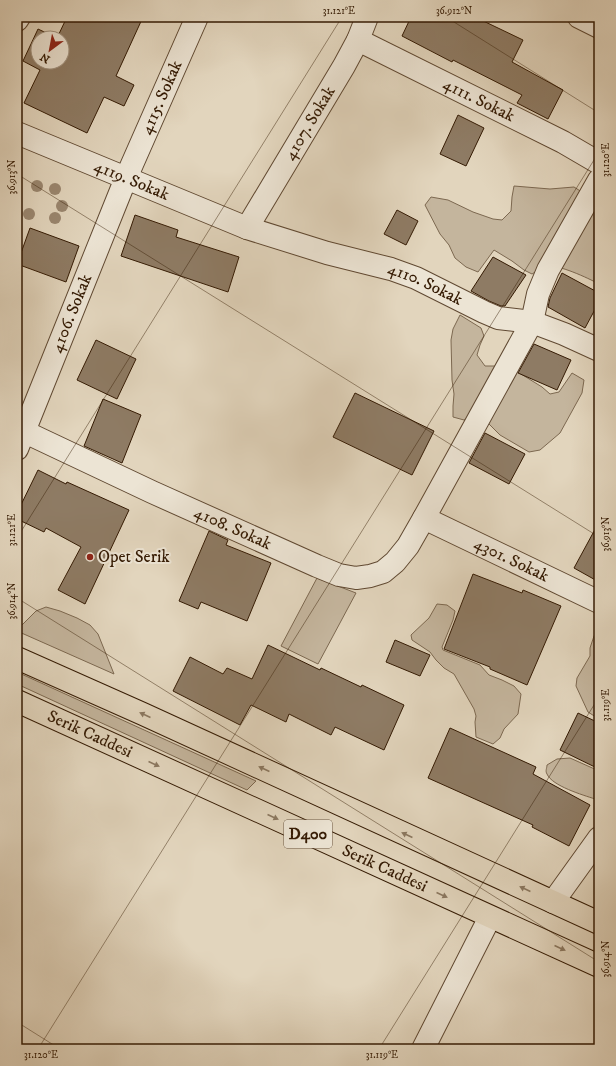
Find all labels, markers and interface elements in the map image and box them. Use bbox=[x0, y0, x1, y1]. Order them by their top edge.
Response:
text: 31.121°E bbox=[323, 5, 355, 17]
text: 36.912°N bbox=[436, 5, 472, 17]
north arrow bbox=[30, 30, 70, 70]
text: N bbox=[38, 49, 53, 66]
street label: 4115. Sokak bbox=[135, 56, 188, 138]
street label: 4111. Sokak bbox=[439, 73, 519, 127]
street label: 4107. Sokak bbox=[279, 82, 341, 165]
text: 31.120°E bbox=[600, 143, 612, 177]
street label: 4119. Sokak bbox=[91, 155, 173, 206]
text: 36.913°N bbox=[6, 159, 18, 195]
street label: 4110. Sokak bbox=[385, 258, 467, 311]
street label: 4106. Sokak bbox=[46, 270, 97, 356]
street label: 4108. Sokak bbox=[191, 501, 275, 555]
text: 31.121°E bbox=[6, 514, 18, 546]
text: 36.913°N bbox=[600, 516, 612, 552]
street label: 4301. Sokak bbox=[470, 533, 553, 588]
place label: Opet Serik bbox=[98, 546, 170, 568]
marker: Opet Serik bbox=[85, 552, 95, 562]
text: 36.914°N bbox=[6, 582, 18, 620]
text: 31.119°E bbox=[600, 689, 612, 721]
street label: Serik Caddesi bbox=[44, 705, 136, 763]
one-way arrow bbox=[140, 712, 151, 718]
one-way arrow bbox=[149, 761, 161, 767]
one-way arrow bbox=[258, 766, 269, 772]
one-way arrow bbox=[267, 815, 279, 821]
road number: D400 bbox=[284, 820, 332, 848]
one-way arrow bbox=[402, 832, 413, 838]
street label: Serik Caddesi bbox=[339, 839, 431, 897]
one-way arrow bbox=[520, 886, 531, 892]
one-way arrow bbox=[436, 891, 448, 898]
text: 36.914°N bbox=[600, 940, 612, 978]
one-way arrow bbox=[555, 945, 566, 951]
text: 31.120°E bbox=[24, 1049, 58, 1061]
text: 31.119°E bbox=[366, 1049, 398, 1061]

